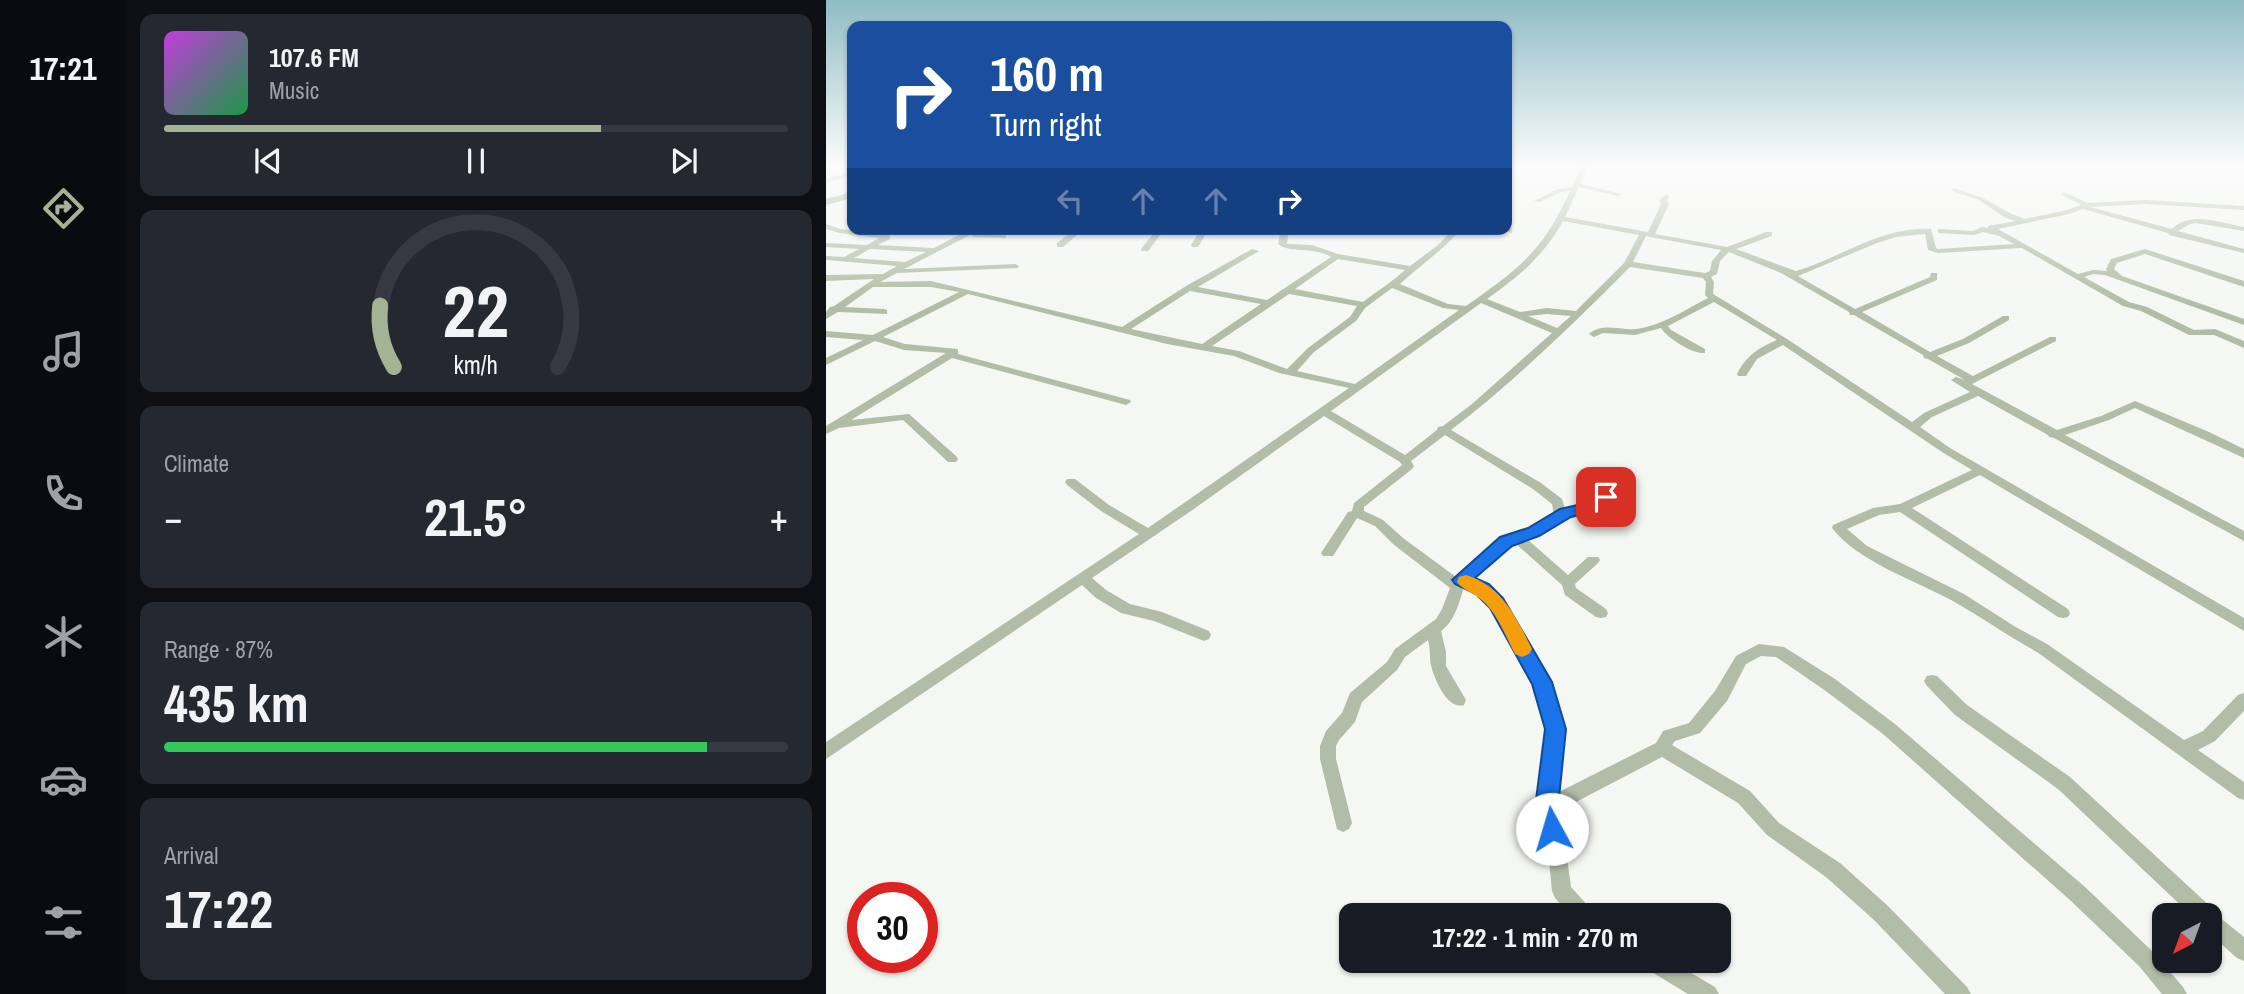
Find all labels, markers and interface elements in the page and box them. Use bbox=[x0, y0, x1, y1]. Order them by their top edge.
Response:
text: 107.6 FM bbox=[269, 40, 359, 75]
text: 160 m bbox=[990, 40, 1104, 106]
text: 17:21 bbox=[29, 47, 97, 90]
icon: right bbox=[875, 49, 966, 140]
text: Music bbox=[269, 75, 319, 106]
text: Turn right bbox=[990, 103, 1102, 146]
icon: previous bbox=[249, 142, 287, 180]
icon: pause bbox=[457, 142, 495, 180]
icon: next bbox=[665, 142, 703, 180]
icon: left bbox=[1051, 182, 1089, 220]
icon: ahead bbox=[1124, 182, 1162, 220]
icon: ahead bbox=[1197, 182, 1235, 220]
icon: right bbox=[1270, 182, 1308, 220]
icon: directions bbox=[39, 184, 88, 233]
text: 22 bbox=[443, 262, 509, 360]
icon: music bbox=[39, 327, 88, 376]
text: km/h bbox=[454, 348, 498, 382]
text: Climate bbox=[164, 448, 229, 479]
pin bbox=[1576, 467, 1636, 527]
icon: phone bbox=[39, 469, 88, 518]
icon: arrive bbox=[1587, 478, 1625, 516]
text: 21.5° bbox=[424, 482, 528, 552]
text: − bbox=[164, 492, 182, 543]
text: + bbox=[770, 492, 788, 543]
icon: climate bbox=[39, 612, 88, 661]
text: Range · 87% bbox=[164, 634, 273, 665]
text: 435 km bbox=[164, 668, 309, 738]
icon: car bbox=[39, 755, 88, 804]
position arrow bbox=[1515, 792, 1589, 866]
text: Arrival bbox=[164, 840, 219, 871]
text: 17:22 bbox=[164, 874, 273, 944]
speed limit sign: 30 bbox=[847, 882, 938, 973]
icon: filters bbox=[39, 898, 88, 947]
north arrow bbox=[2152, 903, 2222, 973]
map controls bbox=[2152, 903, 2222, 973]
text: 17:22 · 1 min · 270 m bbox=[1432, 920, 1638, 955]

